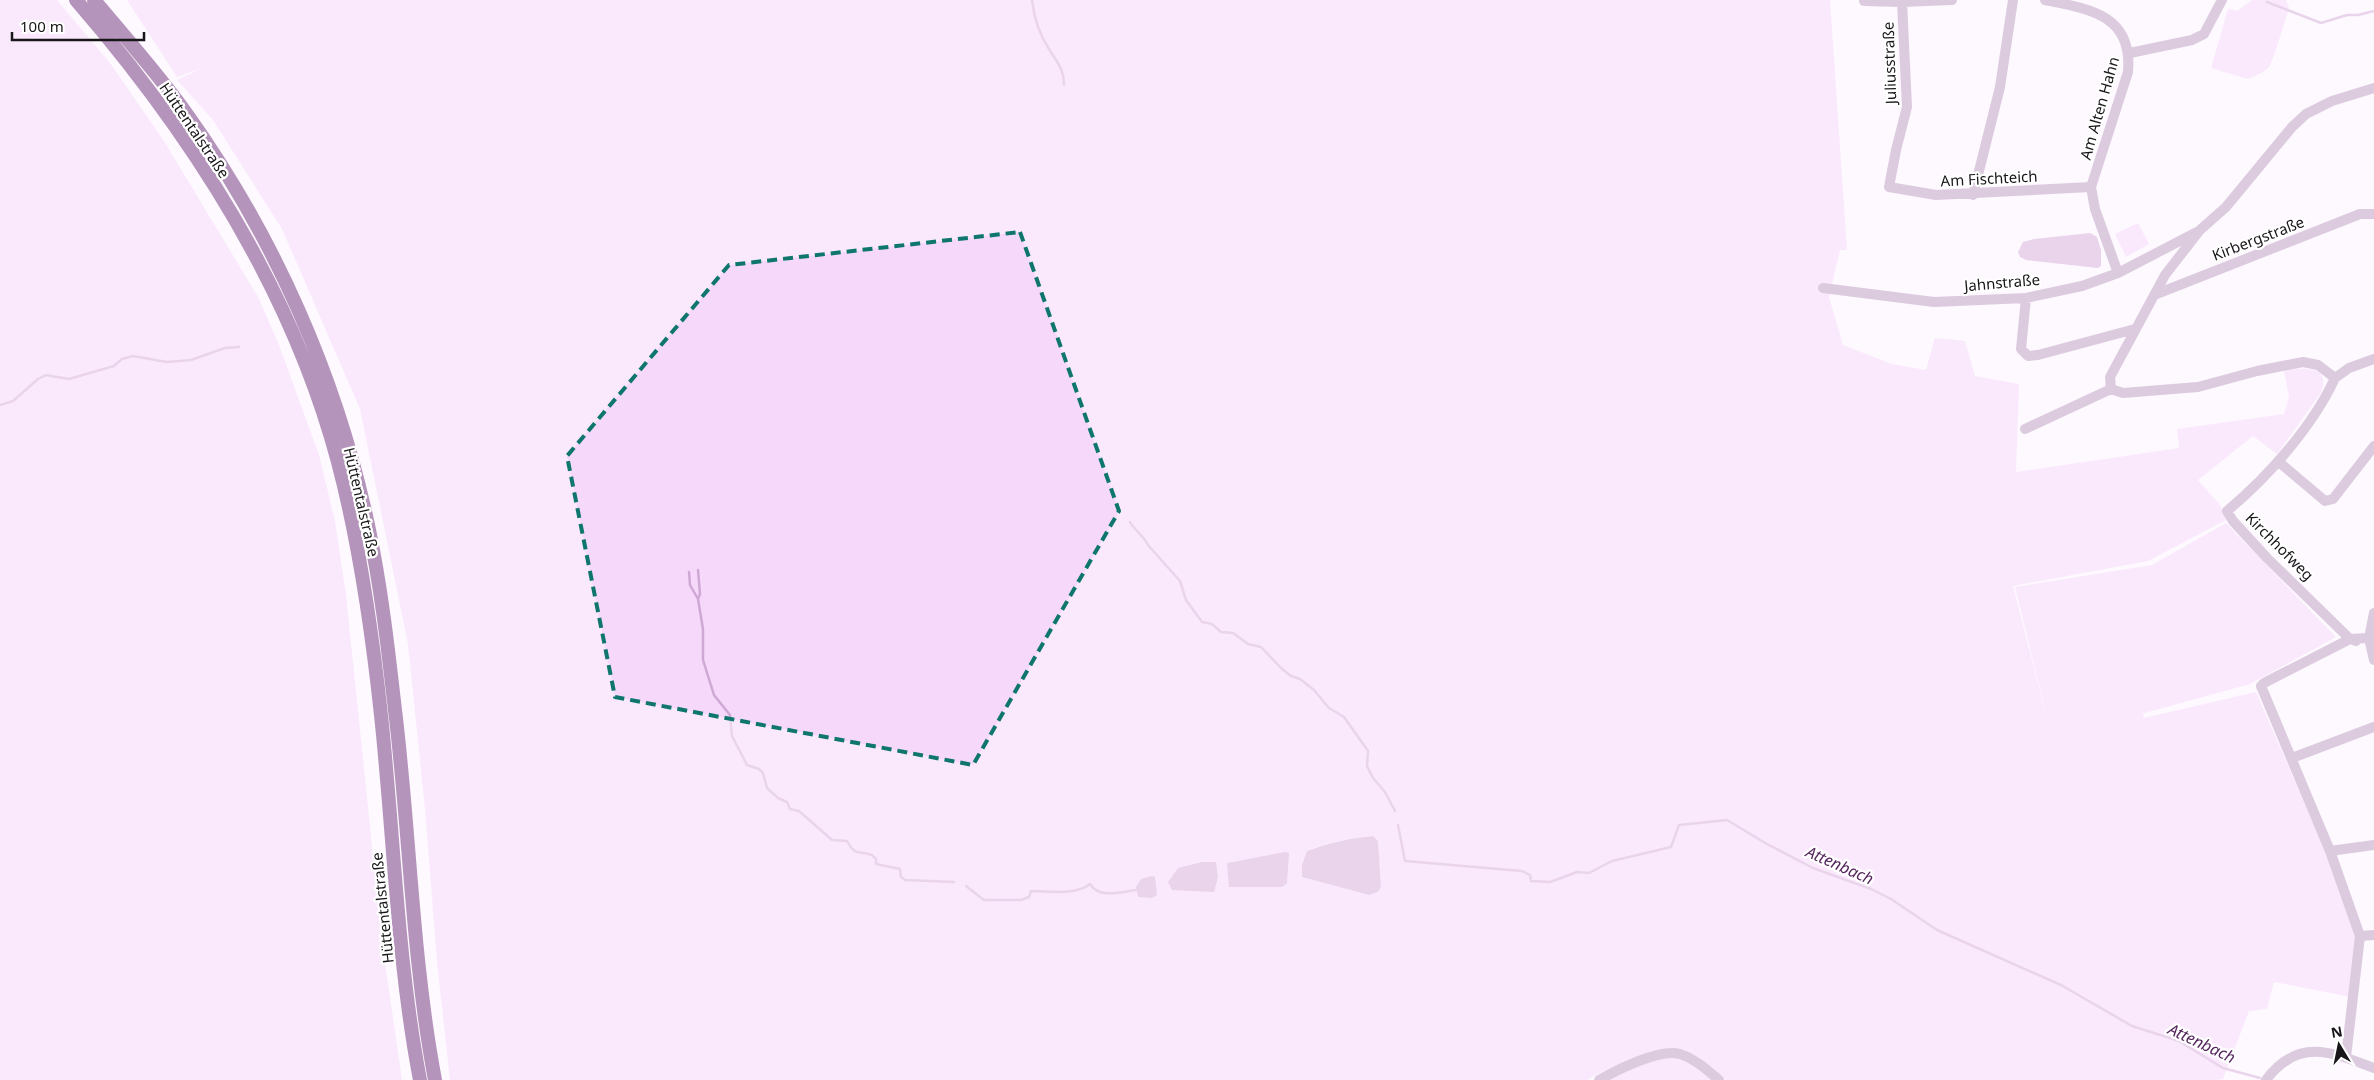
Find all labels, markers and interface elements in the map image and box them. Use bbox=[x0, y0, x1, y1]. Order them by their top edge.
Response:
scale bar bbox=[12, 10, 145, 42]
text: 100 m bbox=[20, 16, 64, 36]
street label: Juliusstraße bbox=[1878, 21, 1901, 107]
street label: Am Alten Hahn bbox=[2075, 54, 2123, 162]
street label: Hüttentalstraße bbox=[156, 78, 234, 182]
street label: Am Fischteich bbox=[1940, 165, 2038, 191]
street label: Kirbergstraße bbox=[2209, 211, 2307, 265]
street label: Jahnstraße bbox=[1961, 269, 2041, 295]
street label: Hüttentalstraße bbox=[340, 445, 384, 559]
street label: Kirchhofweg bbox=[2242, 508, 2318, 584]
water label: Attenbach bbox=[1802, 840, 1877, 890]
street label: Hüttentalstraße bbox=[366, 852, 398, 964]
water label: Attenbach bbox=[2164, 1017, 2239, 1068]
north arrow bbox=[2314, 1020, 2364, 1070]
text: N bbox=[2329, 1021, 2344, 1042]

